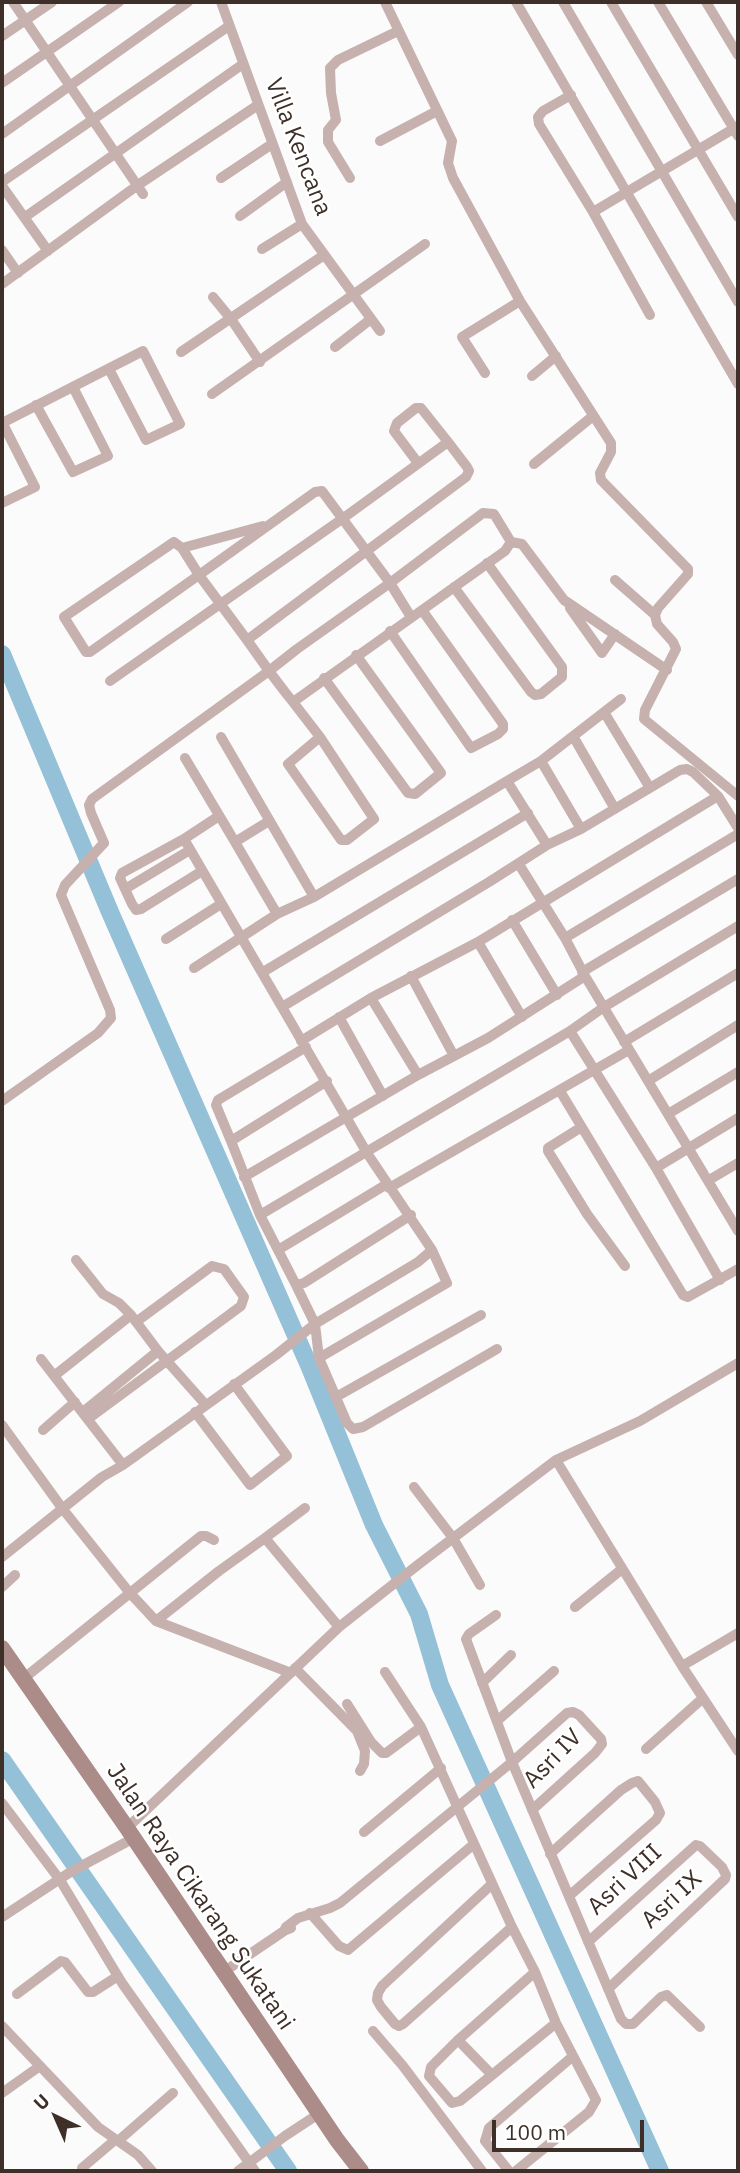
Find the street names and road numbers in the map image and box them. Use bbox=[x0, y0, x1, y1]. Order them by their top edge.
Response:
street label: Villa Kencana bbox=[259, 74, 337, 220]
street label: Asri IV bbox=[518, 1723, 588, 1795]
street label: Jalan Raya Cikarang Sukatani bbox=[100, 1758, 300, 2036]
street label: Asri VIII bbox=[582, 1838, 668, 1922]
street label: Asri IX bbox=[636, 1865, 708, 1935]

